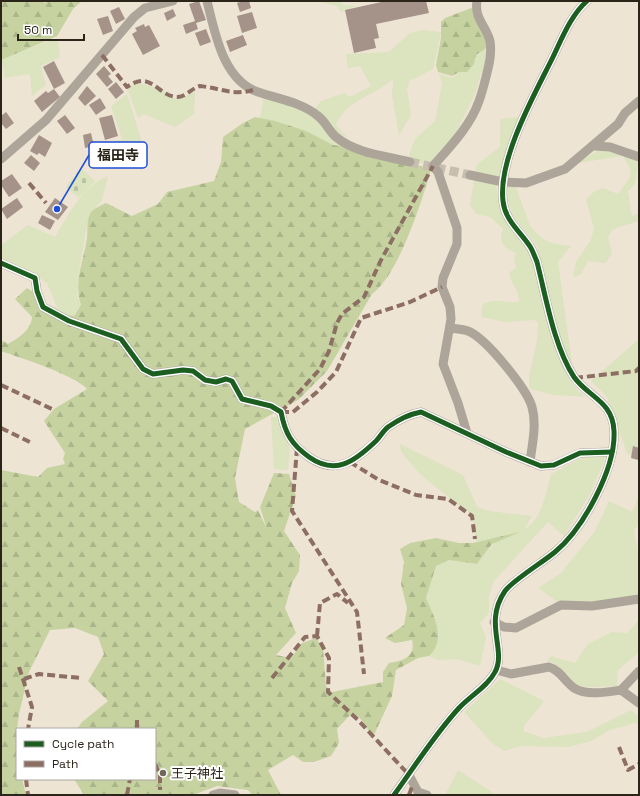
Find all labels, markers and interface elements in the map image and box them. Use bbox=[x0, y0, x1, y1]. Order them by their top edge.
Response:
scale bar bbox=[18, 16, 84, 42]
text: 50 m bbox=[24, 22, 52, 38]
callout: 福田寺 bbox=[89, 142, 147, 168]
text: 福田寺 bbox=[97, 146, 139, 164]
legend bbox=[16, 728, 156, 780]
text: Cycle path bbox=[52, 736, 114, 752]
text: Path bbox=[52, 756, 78, 772]
place label: 王子神社 bbox=[171, 765, 223, 782]
marker: 王子神社 bbox=[158, 768, 168, 778]

